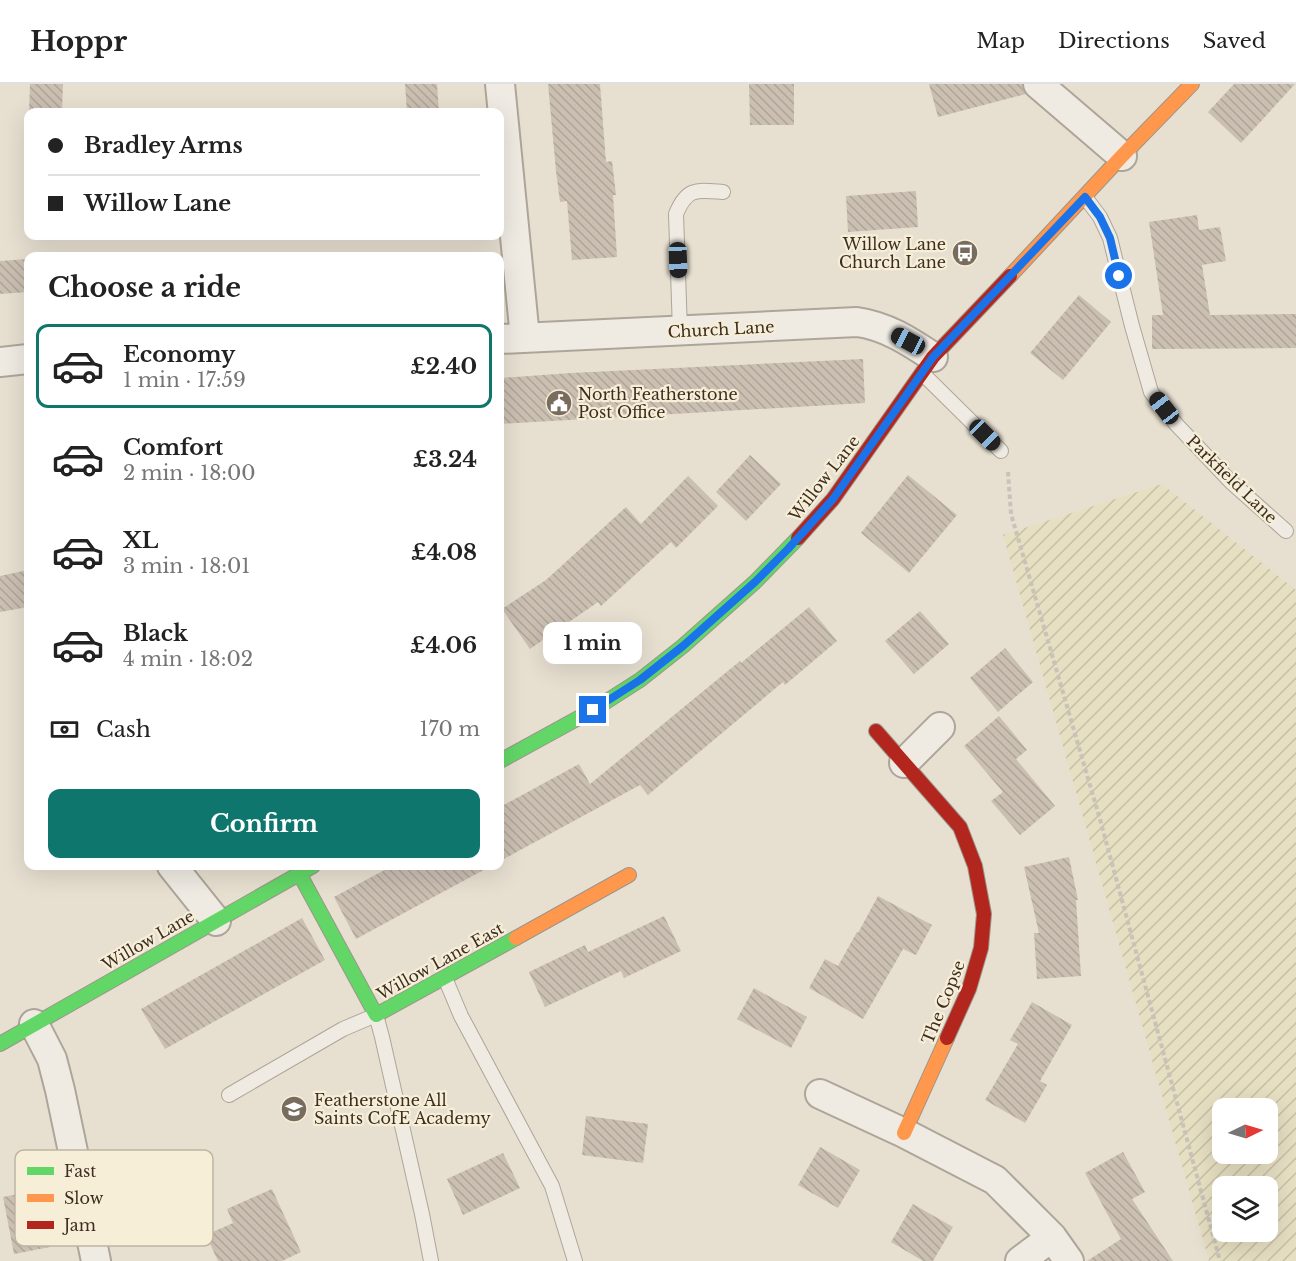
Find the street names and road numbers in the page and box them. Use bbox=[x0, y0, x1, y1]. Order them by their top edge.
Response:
street label: Church Lane bbox=[667, 316, 775, 342]
street label: Willow Lane bbox=[784, 431, 864, 526]
street label: Parkfield Lane bbox=[1183, 431, 1281, 527]
street label: Willow Lane bbox=[97, 906, 198, 975]
street label: Willow Lane East bbox=[372, 918, 507, 1005]
street label: The Copse bbox=[917, 957, 969, 1047]

